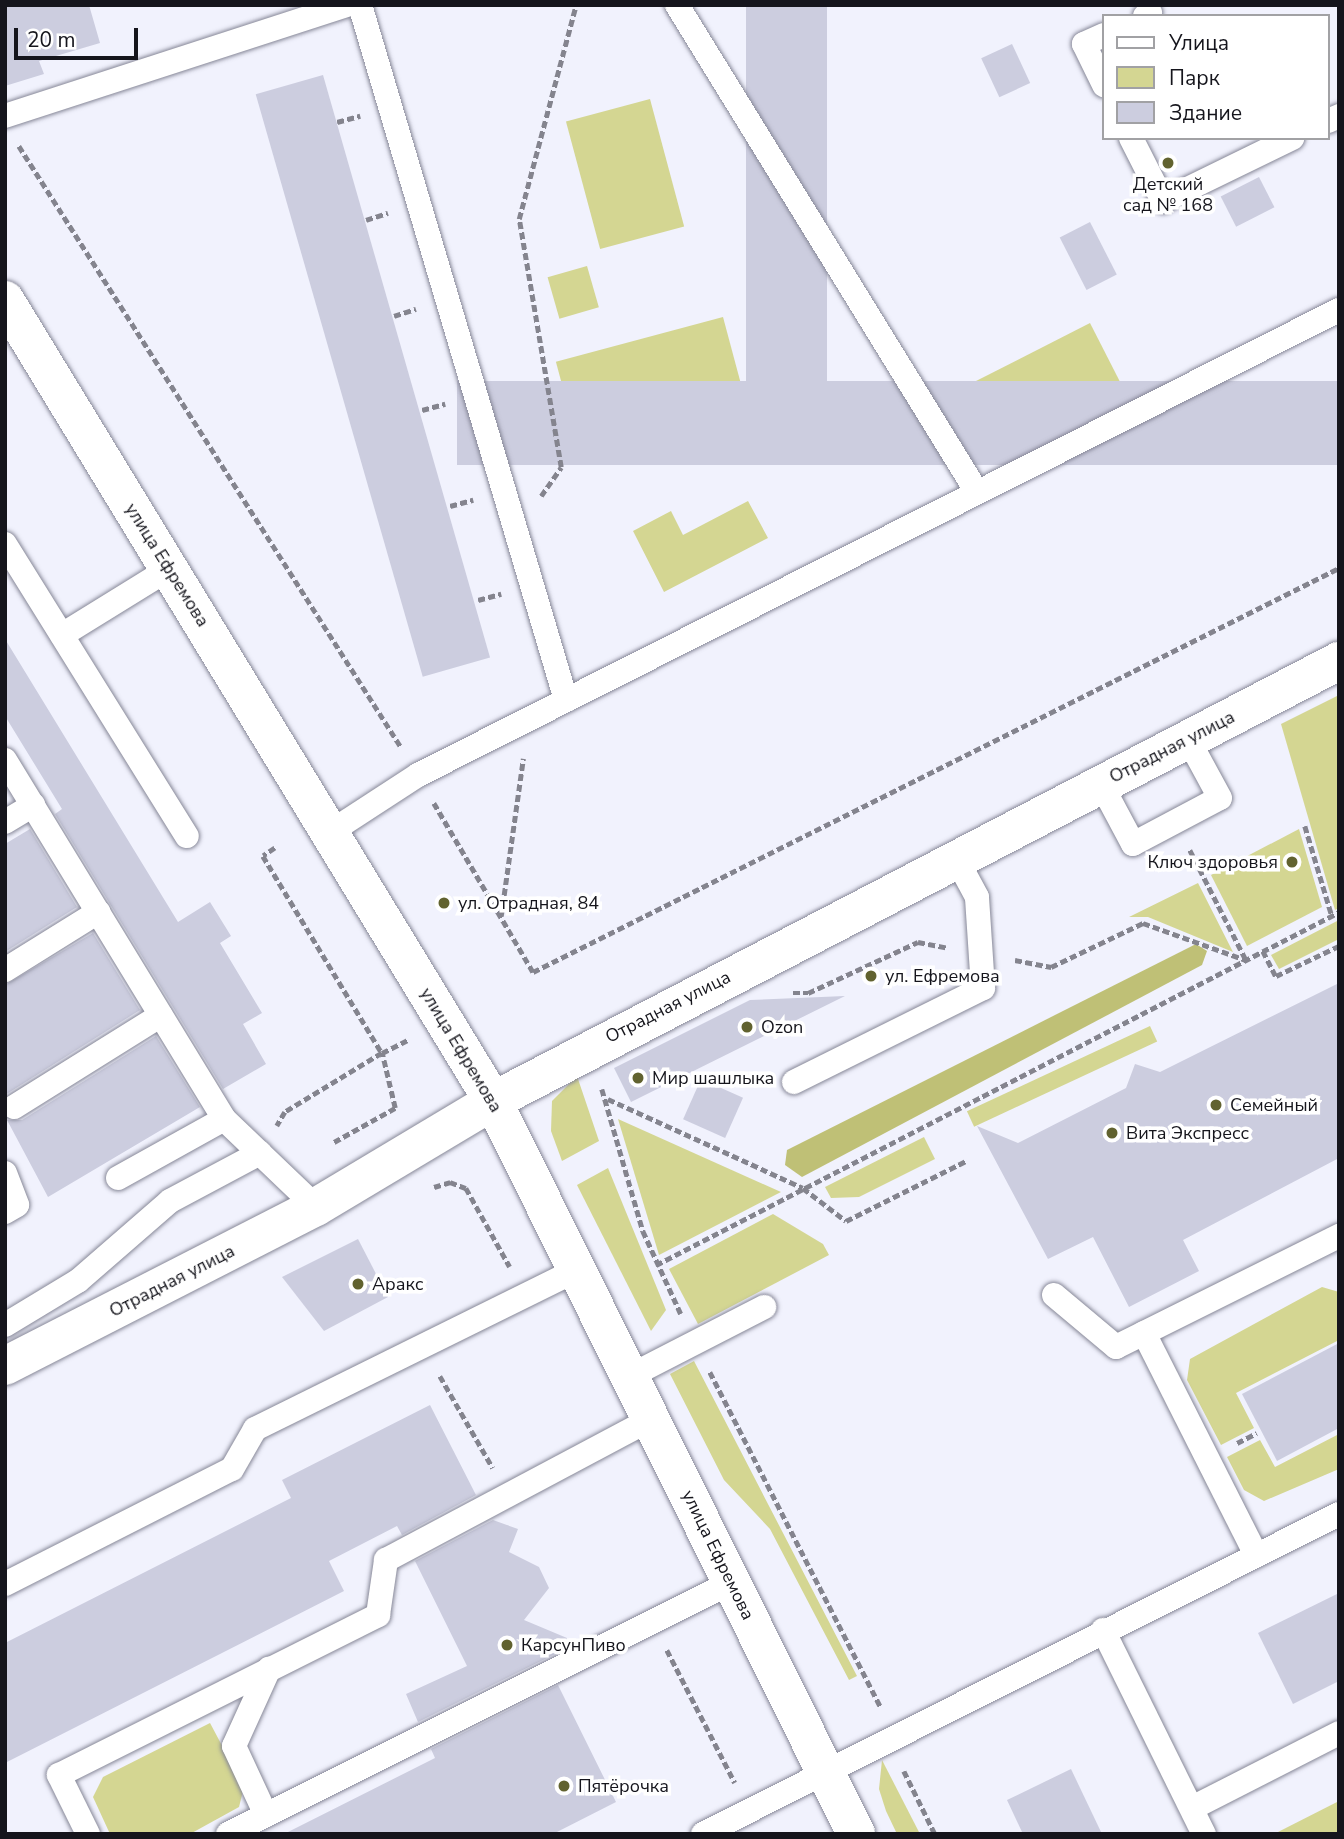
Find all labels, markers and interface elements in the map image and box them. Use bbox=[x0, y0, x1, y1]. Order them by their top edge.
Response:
scale bar bbox=[18, 14, 142, 58]
legend bbox=[1102, 14, 1330, 140]
text: 20 m bbox=[27, 26, 76, 54]
text: Улица bbox=[1169, 29, 1229, 57]
text: Парк bbox=[1169, 64, 1220, 92]
text: Здание bbox=[1169, 99, 1242, 127]
marker: Детский сад № 168 bbox=[1160, 155, 1176, 171]
place label: Детский сад № 168 bbox=[1123, 174, 1213, 216]
street label: улица Ефремова bbox=[120, 499, 214, 631]
street label: Отрадная улица bbox=[1106, 706, 1238, 788]
place label: Ключ здоровья bbox=[1148, 851, 1278, 873]
marker: Ключ здоровья bbox=[1284, 854, 1300, 870]
place label: ул. Отрадная, 84 bbox=[458, 892, 599, 914]
marker: ул. Отрадная, 84 bbox=[436, 895, 452, 911]
place label: ул. Ефремова bbox=[885, 965, 1000, 987]
street label: Отрадная улица bbox=[602, 966, 734, 1048]
marker: ул. Ефремова bbox=[863, 968, 879, 984]
street label: улица Ефремова bbox=[415, 984, 507, 1116]
place label: Ozon bbox=[761, 1016, 803, 1038]
marker: Ozon bbox=[739, 1019, 755, 1035]
place label: Мир шашлыка bbox=[652, 1067, 774, 1089]
marker: Мир шашлыка bbox=[630, 1070, 646, 1086]
place label: Семейный bbox=[1230, 1094, 1318, 1116]
marker: Семейный bbox=[1208, 1097, 1224, 1113]
place label: Вита Экспресс bbox=[1126, 1122, 1249, 1144]
marker: Вита Экспресс bbox=[1104, 1125, 1120, 1141]
street label: Отрадная улица bbox=[106, 1240, 238, 1322]
place label: Аракc bbox=[372, 1273, 423, 1295]
marker: Аракc bbox=[350, 1276, 366, 1292]
street label: улица Ефремова bbox=[677, 1487, 759, 1623]
place label: КарсунПиво bbox=[521, 1634, 626, 1656]
marker: КарсунПиво bbox=[499, 1637, 515, 1653]
place label: Пятёрочка bbox=[578, 1775, 669, 1797]
marker: Пятёрочка bbox=[556, 1778, 572, 1794]

